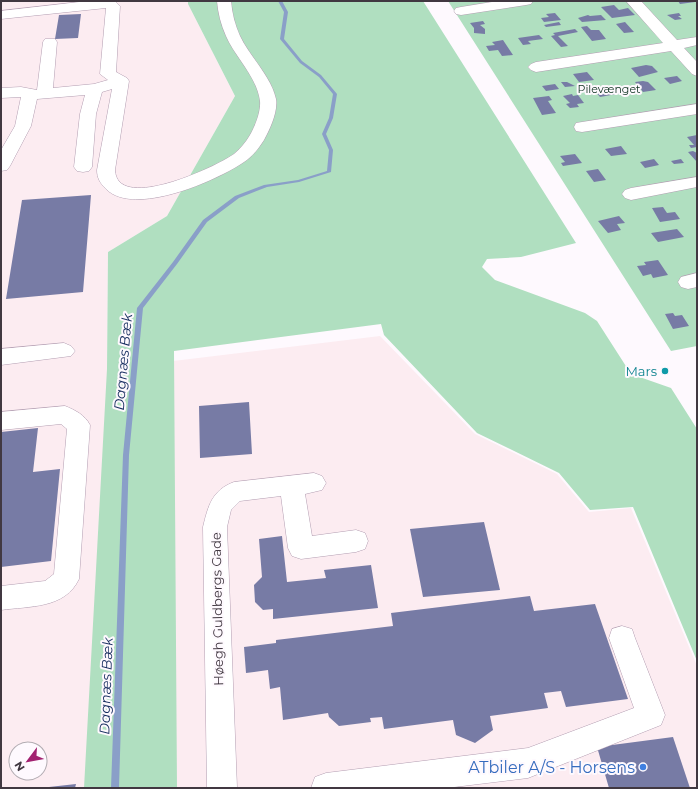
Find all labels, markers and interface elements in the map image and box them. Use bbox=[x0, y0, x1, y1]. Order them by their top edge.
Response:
park label: Pilevænget bbox=[577, 82, 641, 96]
water label: Dagnæs Bæk bbox=[110, 312, 136, 411]
place label: Mars bbox=[625, 363, 657, 379]
marker: Mars bbox=[660, 366, 670, 376]
street label: Høegh Guldbergs Gade bbox=[208, 532, 226, 686]
water label: Dagnæs Bæk bbox=[95, 636, 117, 735]
north arrow bbox=[8, 741, 48, 781]
place label: ATbiler A/S - Horsens bbox=[468, 758, 635, 777]
text: N bbox=[11, 759, 28, 774]
marker: ATbiler A/S - Horsens bbox=[638, 762, 648, 772]

